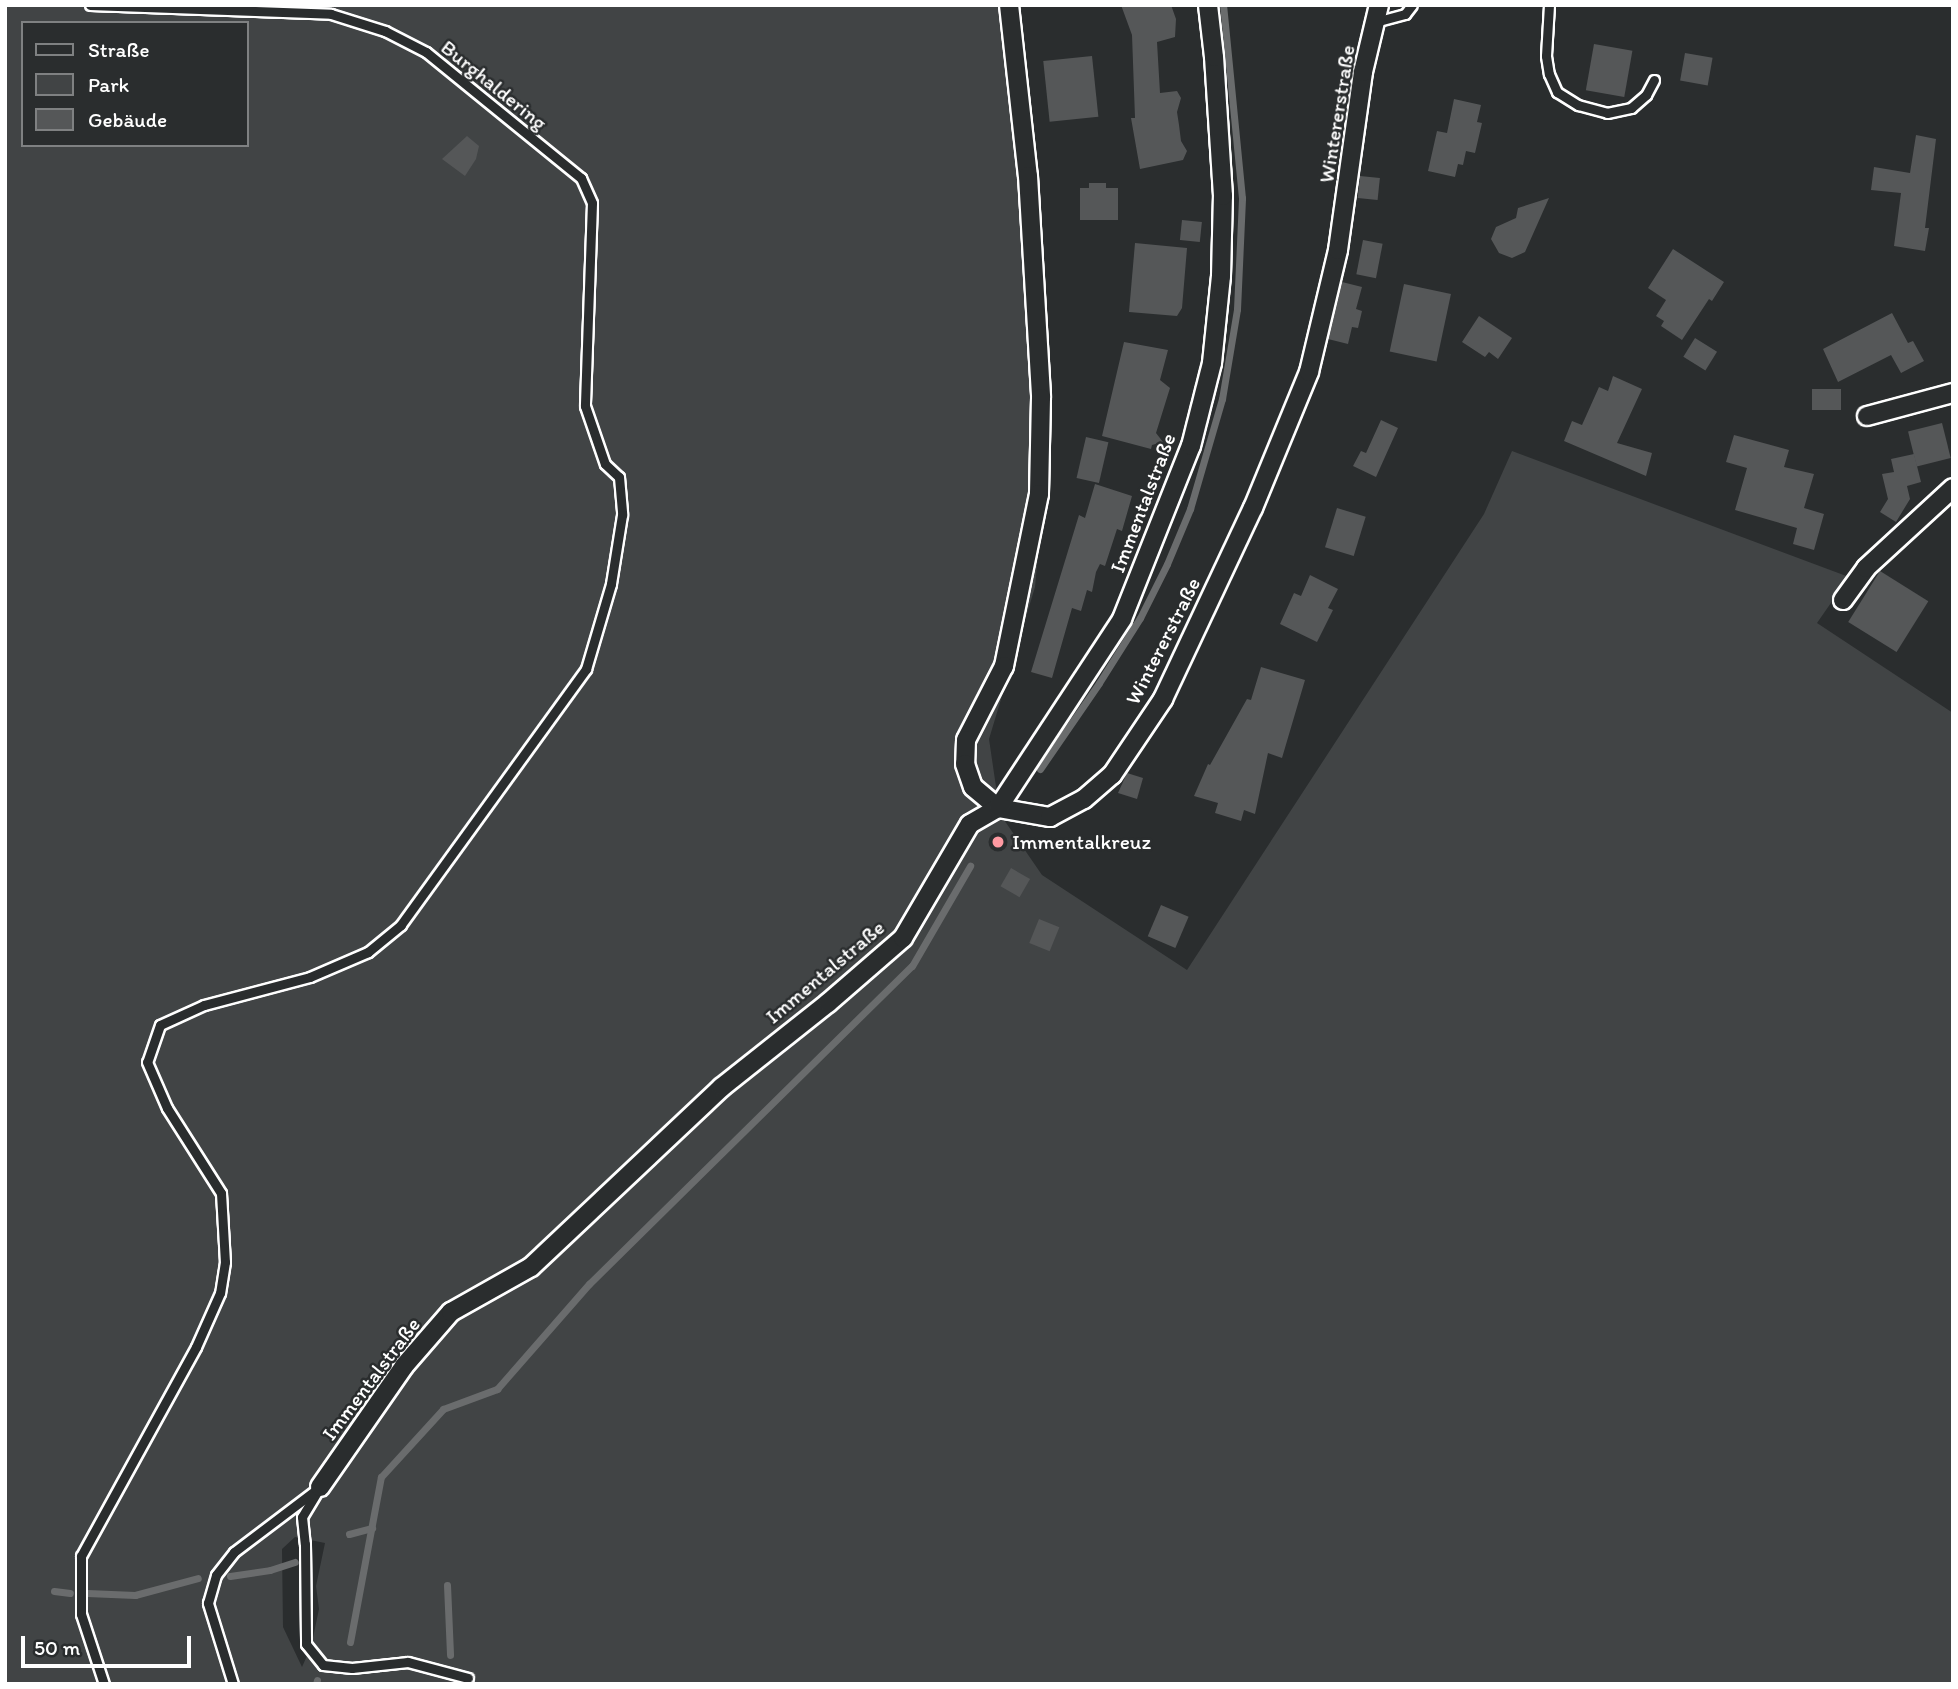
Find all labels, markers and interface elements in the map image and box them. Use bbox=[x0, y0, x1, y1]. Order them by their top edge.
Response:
legend bbox=[21, 21, 248, 147]
street label: Burghaldering bbox=[436, 35, 552, 135]
text: Straße bbox=[88, 37, 149, 62]
street label: Wintererstraße bbox=[1314, 43, 1360, 185]
text: Park bbox=[88, 72, 129, 97]
text: Gebäude bbox=[88, 107, 167, 132]
street label: Immentalstraße bbox=[1105, 430, 1181, 576]
street label: Wintererstraße bbox=[1120, 573, 1206, 709]
place label: Immentalkreuz bbox=[1012, 829, 1151, 855]
marker: Immentalkreuz bbox=[990, 834, 1006, 850]
street label: Immentalstraße bbox=[760, 915, 890, 1029]
street label: Immentalstraße bbox=[317, 1312, 425, 1446]
scale bar bbox=[24, 1622, 194, 1666]
text: 50 m bbox=[34, 1635, 80, 1660]

